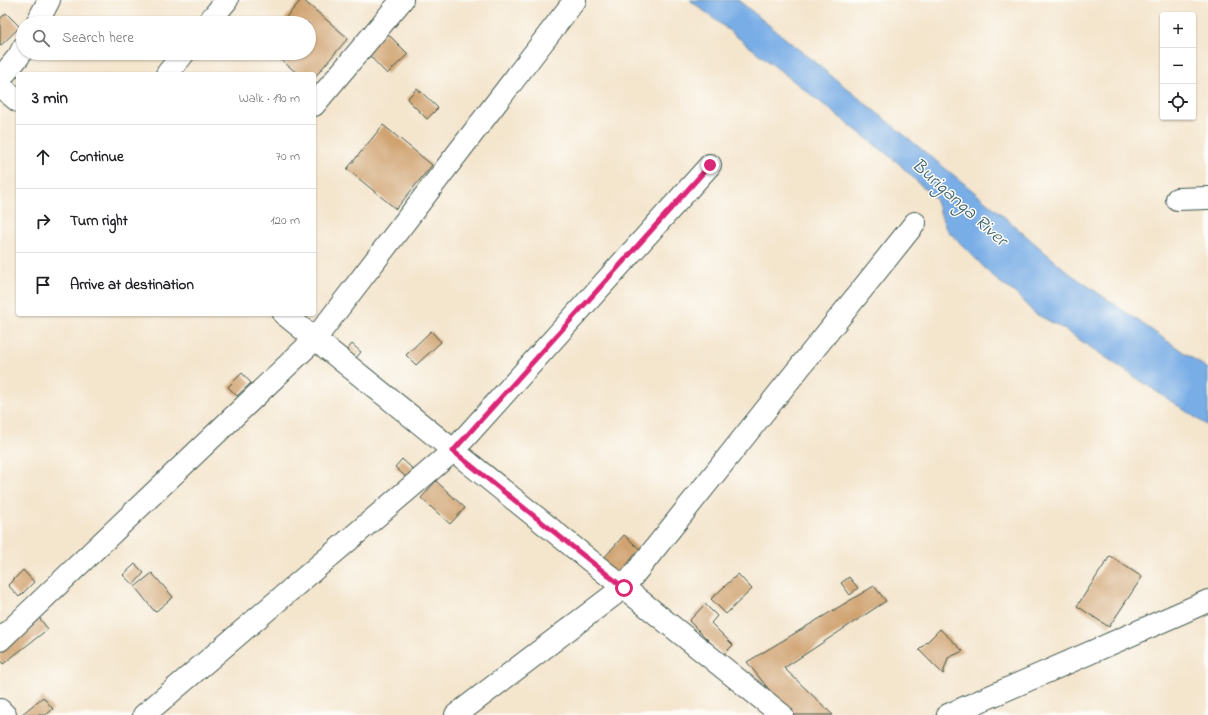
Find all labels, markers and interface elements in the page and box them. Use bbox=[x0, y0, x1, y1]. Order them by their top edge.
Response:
map controls bbox=[1160, 12, 1196, 120]
button: + bbox=[1160, 12, 1196, 48]
search box bbox=[16, 16, 316, 60]
icon: search bbox=[30, 27, 52, 49]
text: Search here bbox=[62, 27, 134, 49]
button: − bbox=[1160, 48, 1196, 84]
button: locate bbox=[1160, 84, 1196, 120]
text: 3 min bbox=[32, 86, 68, 111]
text: Walk · 190 m bbox=[239, 89, 300, 108]
icon: ahead bbox=[32, 146, 54, 168]
text: Continue bbox=[70, 146, 124, 168]
text: 70 m bbox=[276, 147, 300, 166]
water label: Buriganga River bbox=[904, 153, 1015, 256]
route end bbox=[701, 156, 719, 174]
icon: right bbox=[32, 210, 54, 232]
text: Turn right bbox=[70, 210, 128, 232]
text: 120 m bbox=[270, 211, 300, 230]
icon: arrive bbox=[32, 274, 54, 296]
text: Arrive at destination bbox=[70, 274, 194, 296]
route start bbox=[615, 579, 633, 597]

